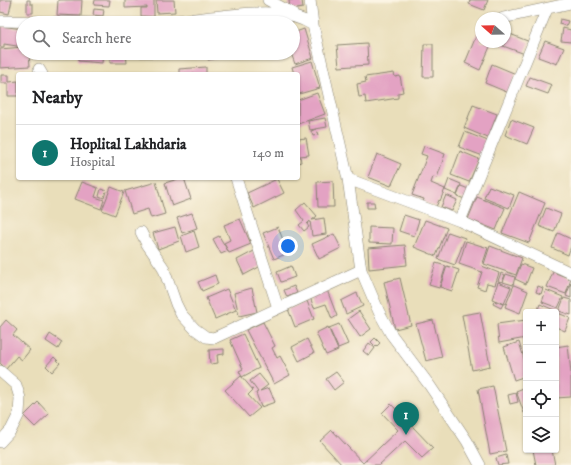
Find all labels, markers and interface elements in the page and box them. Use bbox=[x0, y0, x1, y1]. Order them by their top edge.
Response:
north arrow bbox=[475, 12, 511, 48]
search box bbox=[16, 16, 300, 60]
icon: search bbox=[30, 27, 52, 49]
text: Search here bbox=[62, 29, 131, 48]
text: Nearby bbox=[32, 87, 82, 109]
text: Hoplital Lakhdaria bbox=[70, 135, 186, 154]
text: 1 bbox=[43, 145, 47, 161]
text: 140 m bbox=[252, 145, 284, 161]
text: Hospital bbox=[70, 154, 115, 170]
your location bbox=[278, 236, 298, 256]
map controls bbox=[523, 309, 559, 453]
button: + bbox=[523, 309, 559, 345]
button: − bbox=[523, 345, 559, 381]
button: locate bbox=[523, 381, 559, 417]
pin: 1 bbox=[393, 402, 419, 435]
button: layers bbox=[523, 417, 559, 453]

